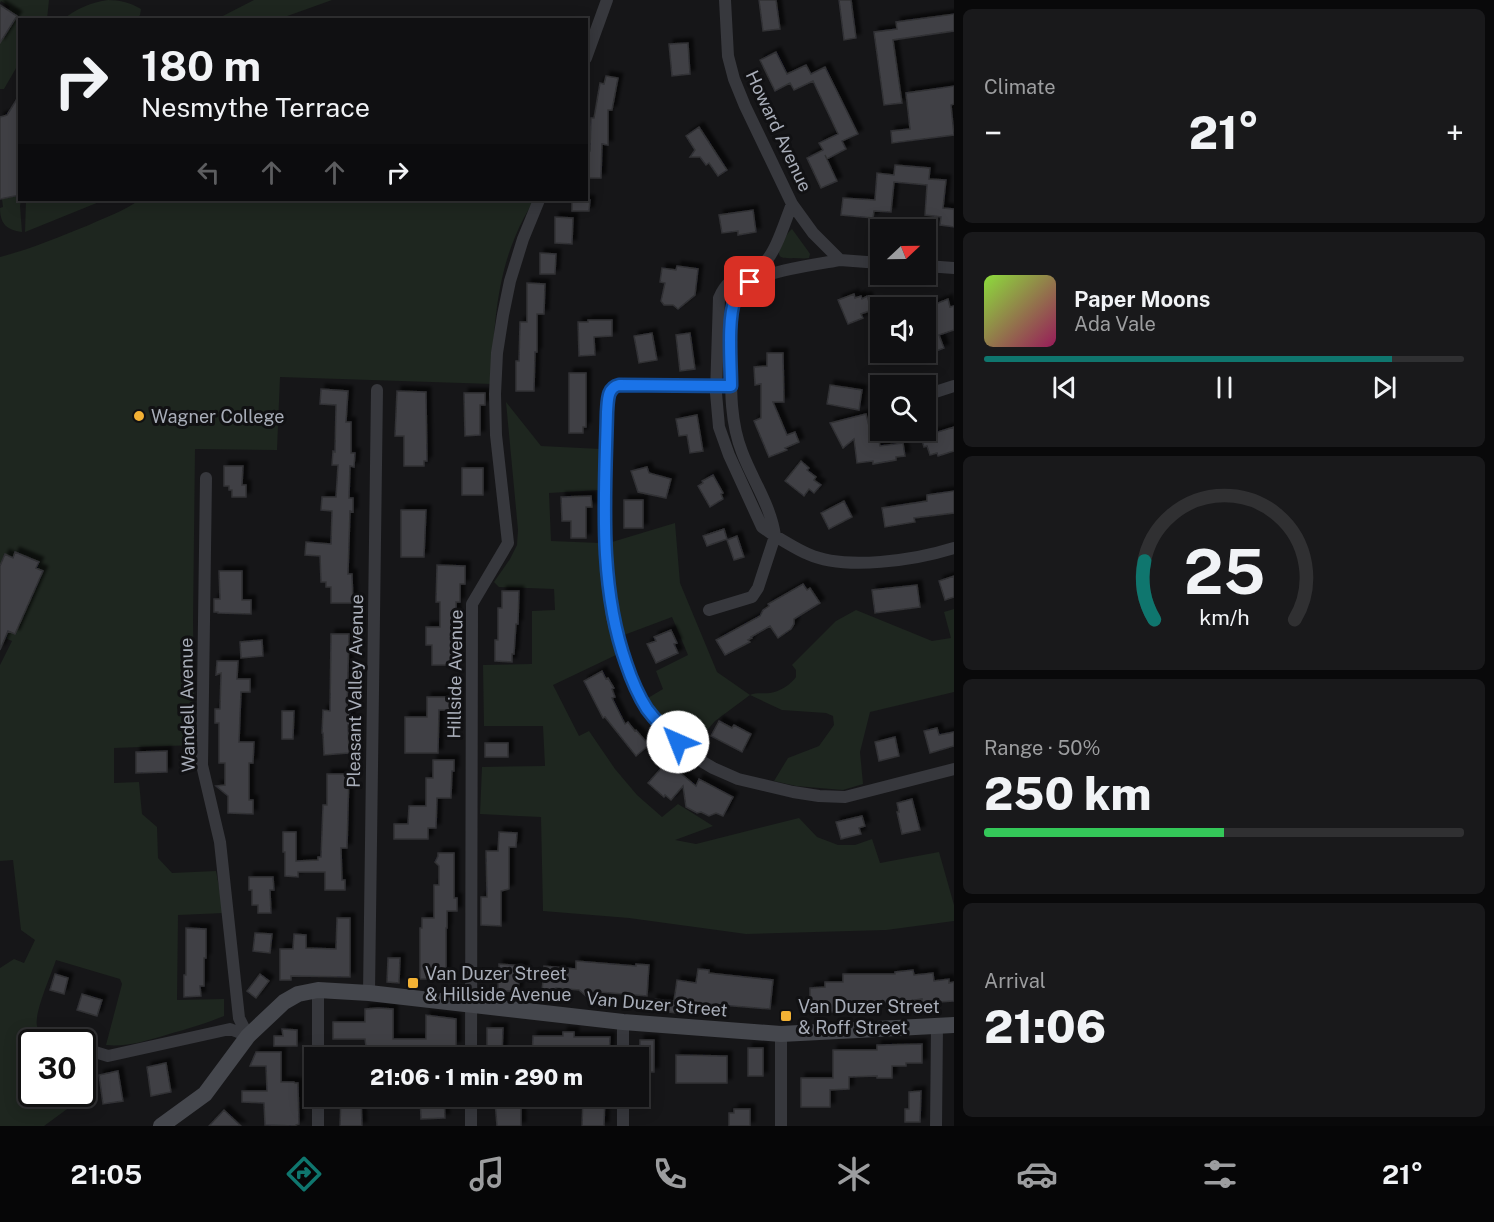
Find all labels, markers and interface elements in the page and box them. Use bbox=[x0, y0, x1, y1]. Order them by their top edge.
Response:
text: 180 m bbox=[141, 41, 261, 90]
icon: right bbox=[42, 42, 120, 120]
street label: Howard Avenue bbox=[742, 67, 816, 195]
text: Climate bbox=[984, 75, 1056, 99]
text: Nesmythe Terrace bbox=[141, 91, 370, 123]
text: 21° bbox=[1189, 106, 1259, 159]
text: − bbox=[984, 114, 1002, 152]
text: + bbox=[1446, 114, 1464, 152]
icon: left bbox=[192, 156, 225, 189]
icon: ahead bbox=[255, 156, 288, 189]
icon: ahead bbox=[318, 156, 351, 189]
icon: right bbox=[381, 156, 414, 189]
north arrow bbox=[870, 219, 936, 285]
map controls bbox=[870, 219, 936, 441]
pin bbox=[724, 256, 775, 307]
icon: arrive bbox=[733, 265, 766, 298]
text: Paper Moons bbox=[1074, 286, 1210, 312]
button: sound bbox=[870, 297, 936, 363]
text: Ada Vale bbox=[1074, 312, 1156, 336]
icon: previous bbox=[1048, 371, 1081, 404]
icon: pause bbox=[1208, 371, 1241, 404]
icon: next bbox=[1368, 371, 1401, 404]
button: search bbox=[870, 375, 936, 441]
place label: Wagner College bbox=[151, 406, 285, 427]
marker: Wagner College bbox=[132, 409, 146, 423]
text: 25 bbox=[1183, 535, 1265, 608]
street label: Pleasant Valley Avenue bbox=[343, 594, 367, 788]
text: km/h bbox=[1199, 605, 1249, 630]
street label: Hillside Avenue bbox=[443, 609, 467, 739]
street label: Wandell Avenue bbox=[175, 638, 199, 772]
position arrow bbox=[646, 710, 710, 774]
text: Range · 50% bbox=[984, 736, 1101, 760]
text: 250 km bbox=[984, 767, 1151, 820]
place label: Van Duzer Street & Hillside Avenue bbox=[425, 963, 571, 1005]
text: Arrival bbox=[984, 969, 1046, 993]
marker: Van Duzer Street & Hillside Avenue bbox=[406, 976, 420, 990]
street label: Van Duzer Street bbox=[585, 987, 729, 1021]
place label: Van Duzer Street & Roff Street bbox=[798, 996, 940, 1038]
text: 21:06 bbox=[984, 1000, 1106, 1053]
marker: Van Duzer Street & Roff Street bbox=[779, 1009, 793, 1023]
speed limit sign: 30 bbox=[18, 1029, 96, 1107]
text: 21:06 · 1 min · 290 m bbox=[370, 1064, 583, 1090]
icon: directions bbox=[283, 1153, 325, 1195]
icon: music bbox=[466, 1153, 508, 1195]
icon: phone bbox=[649, 1153, 691, 1195]
icon: climate bbox=[833, 1153, 875, 1195]
icon: car bbox=[1016, 1153, 1058, 1195]
icon: filters bbox=[1199, 1153, 1241, 1195]
text: 21:05 bbox=[71, 1158, 142, 1190]
text: 21° bbox=[1382, 1158, 1423, 1190]

